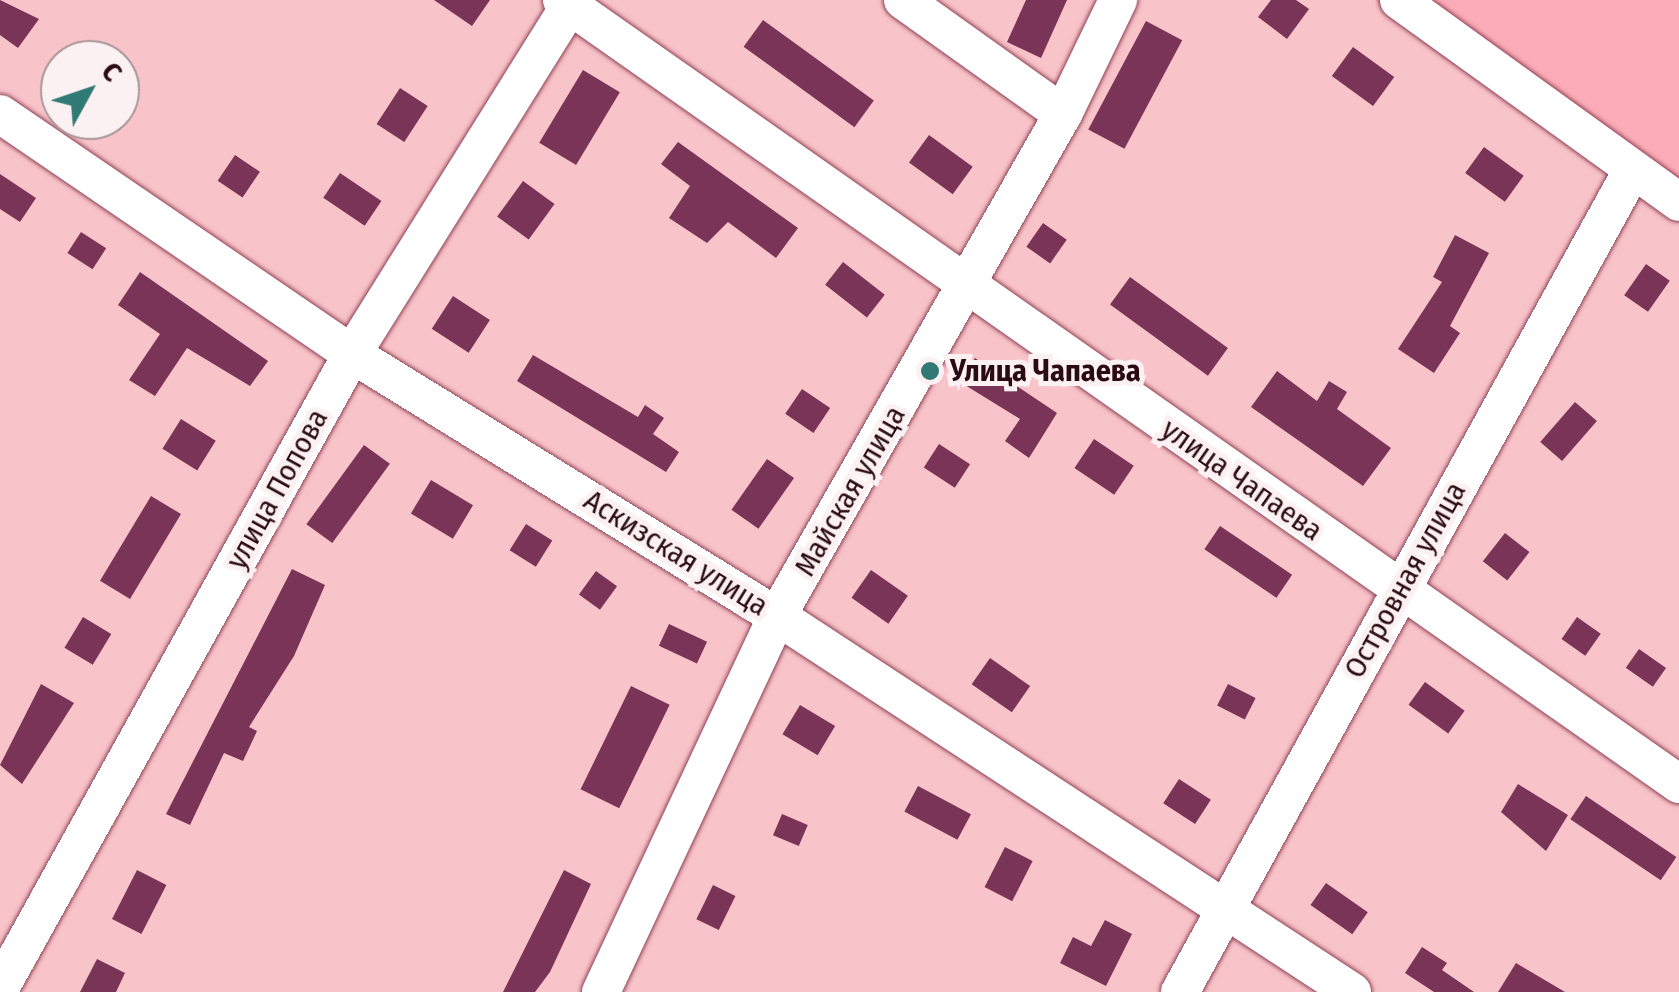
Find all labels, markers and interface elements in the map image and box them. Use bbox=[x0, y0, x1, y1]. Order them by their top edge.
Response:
north arrow bbox=[40, 40, 140, 140]
text: С bbox=[94, 55, 129, 88]
place label: Улица Чапаева bbox=[950, 353, 1141, 389]
marker: Улица Чапаева bbox=[919, 360, 941, 382]
street label: Майская улица bbox=[787, 400, 913, 582]
street label: улица Попова bbox=[218, 403, 336, 575]
street label: улица Чапаева bbox=[1155, 411, 1329, 549]
street label: Островная улица bbox=[1336, 476, 1474, 684]
street label: Аскизская улица bbox=[577, 482, 775, 624]

